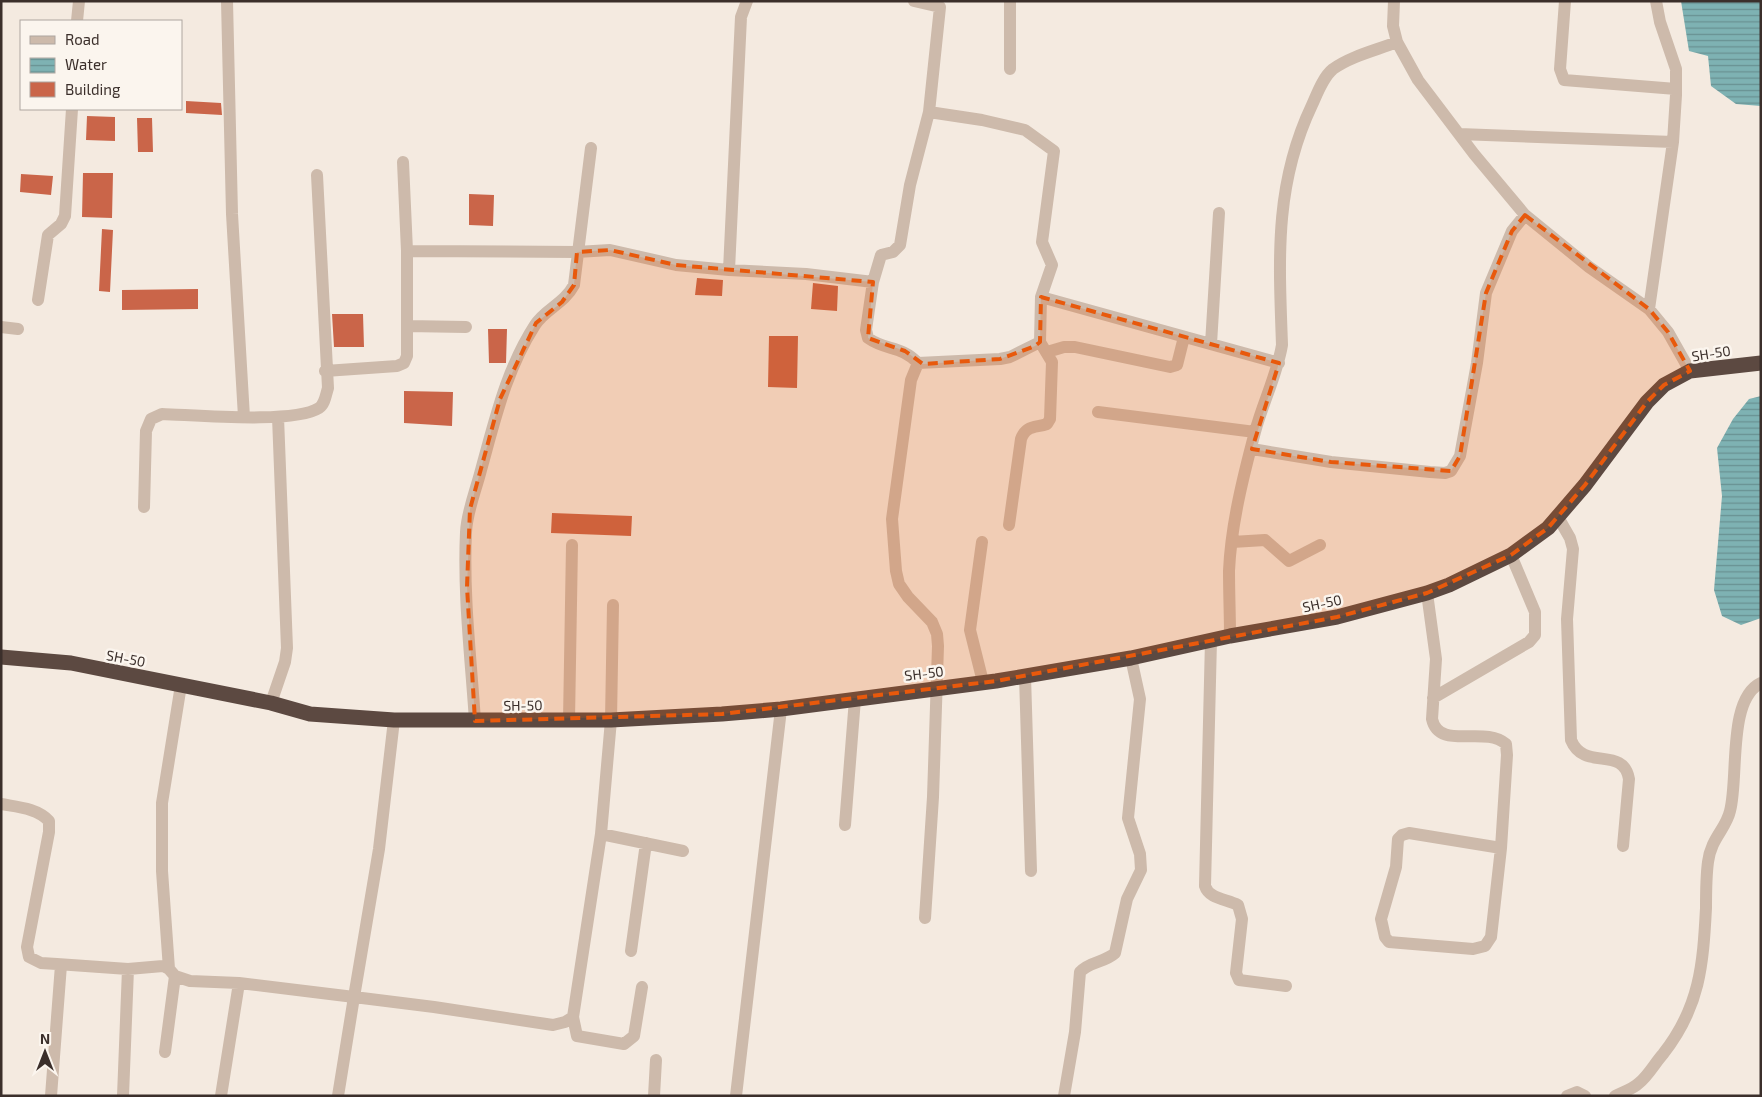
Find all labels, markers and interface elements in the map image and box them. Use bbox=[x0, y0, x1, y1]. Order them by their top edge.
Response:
legend bbox=[20, 20, 182, 110]
text: Road bbox=[65, 30, 100, 48]
text: Water bbox=[65, 55, 107, 73]
text: Building bbox=[65, 80, 121, 98]
street label: SH-50 bbox=[1690, 342, 1732, 364]
street label: SH-50 bbox=[1301, 591, 1343, 615]
street label: SH-50 bbox=[105, 646, 147, 670]
street label: SH-50 bbox=[903, 662, 945, 684]
street label: SH-50 bbox=[503, 696, 543, 714]
north arrow bbox=[20, 1027, 70, 1077]
text: N bbox=[40, 1030, 50, 1047]

